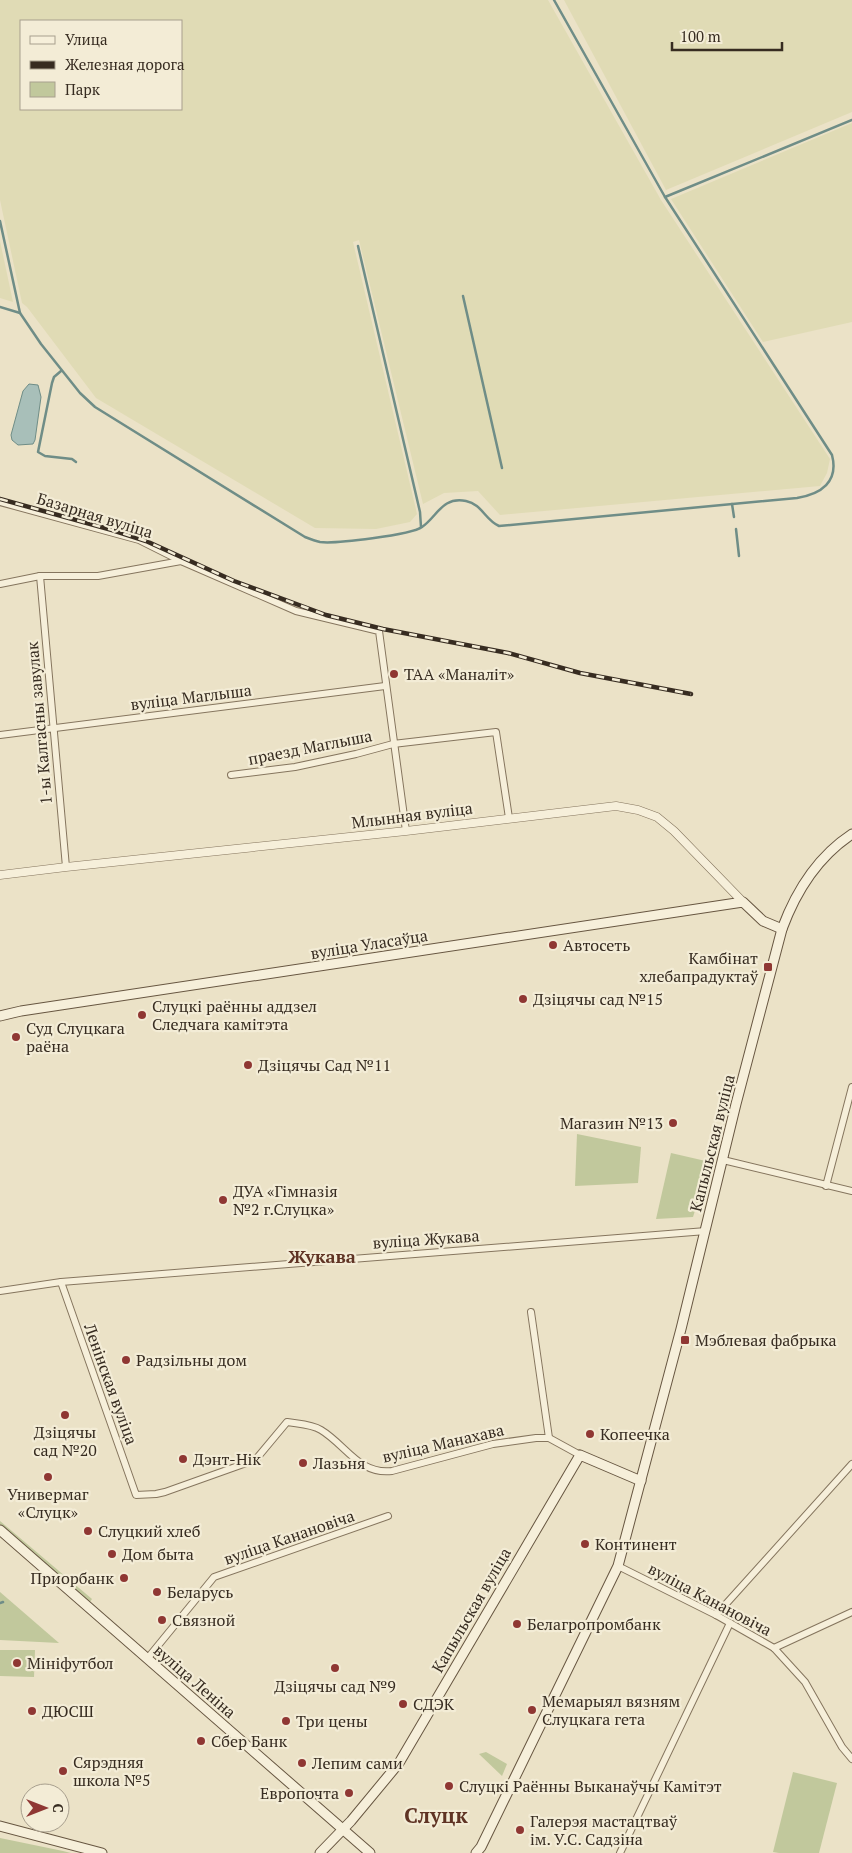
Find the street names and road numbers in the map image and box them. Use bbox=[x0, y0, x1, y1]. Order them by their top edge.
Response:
street label: Базарная вуліца bbox=[34, 487, 156, 543]
street label: 1-ы Калгасны завулак bbox=[21, 640, 57, 805]
street label: вуліца Маглыша bbox=[129, 679, 253, 715]
street label: праезд Маглыша bbox=[246, 724, 374, 770]
street label: Млынная вуліца bbox=[350, 797, 474, 833]
street label: вуліца Уласаўца bbox=[309, 924, 429, 964]
street label: Капыльская вуліца bbox=[684, 1072, 740, 1214]
street label: вуліца Жукава bbox=[372, 1224, 480, 1254]
street label: Ленінская вуліца bbox=[79, 1320, 143, 1447]
street label: вуліца Манахава bbox=[380, 1418, 506, 1468]
street label: вуліца Канановіча bbox=[221, 1504, 357, 1570]
street label: Капыльская вуліца bbox=[426, 1543, 516, 1677]
street label: вуліца Канановіча bbox=[644, 1557, 776, 1641]
street label: вуліца Леніна bbox=[149, 1639, 241, 1723]

